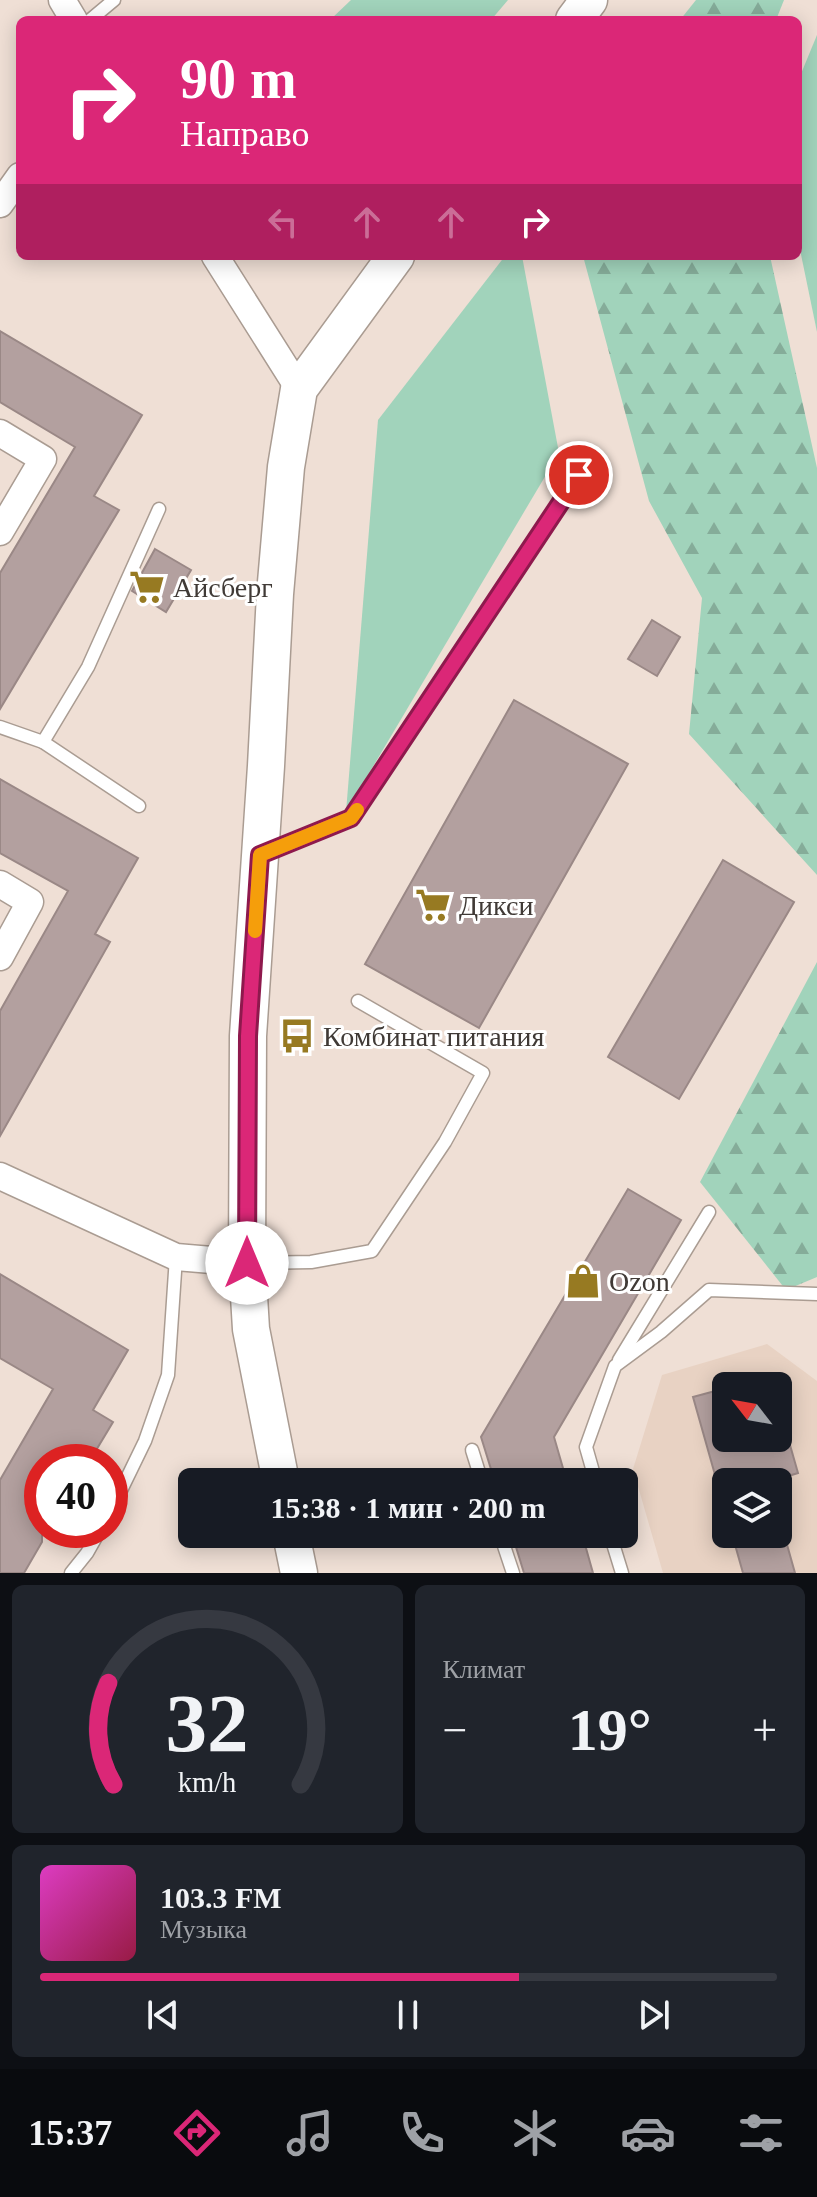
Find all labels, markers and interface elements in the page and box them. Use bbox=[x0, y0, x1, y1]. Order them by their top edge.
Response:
icon: right bbox=[48, 48, 152, 152]
text: 90 m bbox=[180, 48, 297, 110]
text: Направо bbox=[180, 114, 310, 154]
icon: left bbox=[261, 200, 305, 244]
icon: ahead bbox=[345, 200, 389, 244]
icon: ahead bbox=[429, 200, 473, 244]
icon: right bbox=[513, 200, 557, 244]
pin bbox=[545, 441, 613, 509]
icon: arrive bbox=[557, 453, 601, 497]
supermarket icon: Айсберг bbox=[128, 568, 166, 606]
place label: Айсберг bbox=[173, 572, 273, 603]
supermarket icon: Дикси bbox=[414, 886, 452, 924]
place label: Дикси bbox=[459, 890, 533, 921]
bus stop icon: Комбинат питания bbox=[278, 1017, 316, 1055]
place label: Комбинат питания bbox=[323, 1021, 545, 1052]
position arrow bbox=[205, 1221, 289, 1305]
shop icon: Ozon bbox=[564, 1262, 602, 1300]
place label: Ozon bbox=[609, 1266, 670, 1297]
north arrow bbox=[712, 1372, 792, 1452]
map controls bbox=[712, 1372, 792, 1548]
speed limit sign: 40 bbox=[24, 1444, 128, 1548]
button: layers bbox=[712, 1468, 792, 1548]
text: 15:38 · 1 мин · 200 m bbox=[271, 1491, 546, 1524]
text: Климат bbox=[443, 1655, 525, 1684]
text: 32 bbox=[166, 1677, 249, 1769]
text: 19° bbox=[568, 1697, 652, 1763]
text: − bbox=[443, 1706, 467, 1755]
text: + bbox=[752, 1706, 777, 1755]
text: km/h bbox=[178, 1767, 237, 1798]
text: 103.3 FM bbox=[160, 1881, 282, 1914]
text: Музыка bbox=[160, 1915, 247, 1944]
icon: previous bbox=[141, 1993, 185, 2037]
icon: pause bbox=[386, 1993, 430, 2037]
icon: next bbox=[632, 1993, 676, 2037]
icon: directions bbox=[169, 2105, 225, 2161]
icon: music bbox=[282, 2105, 338, 2161]
icon: phone bbox=[394, 2105, 450, 2161]
icon: climate bbox=[507, 2105, 563, 2161]
icon: car bbox=[620, 2105, 676, 2161]
icon: filters bbox=[733, 2105, 789, 2161]
text: 15:37 bbox=[28, 2113, 112, 2153]

